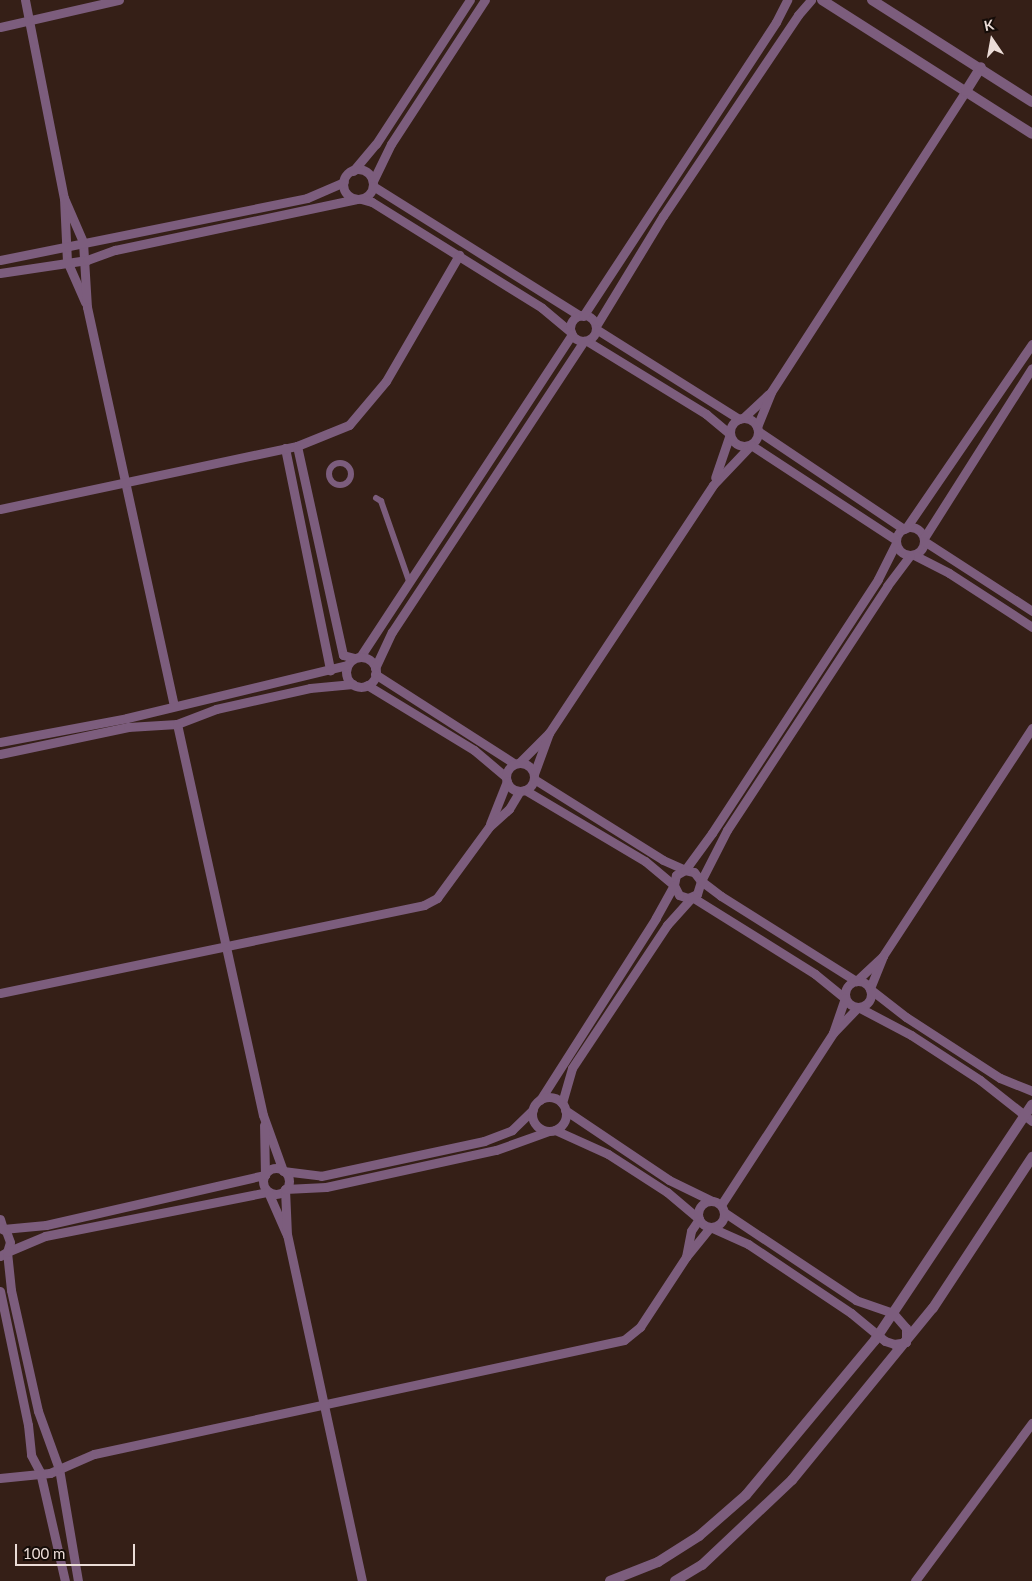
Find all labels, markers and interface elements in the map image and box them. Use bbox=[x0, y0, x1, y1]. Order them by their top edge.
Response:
north arrow bbox=[967, 15, 1017, 65]
text: K bbox=[982, 16, 995, 34]
scale bar bbox=[18, 1534, 138, 1566]
text: 100 m bbox=[23, 1544, 65, 1562]

